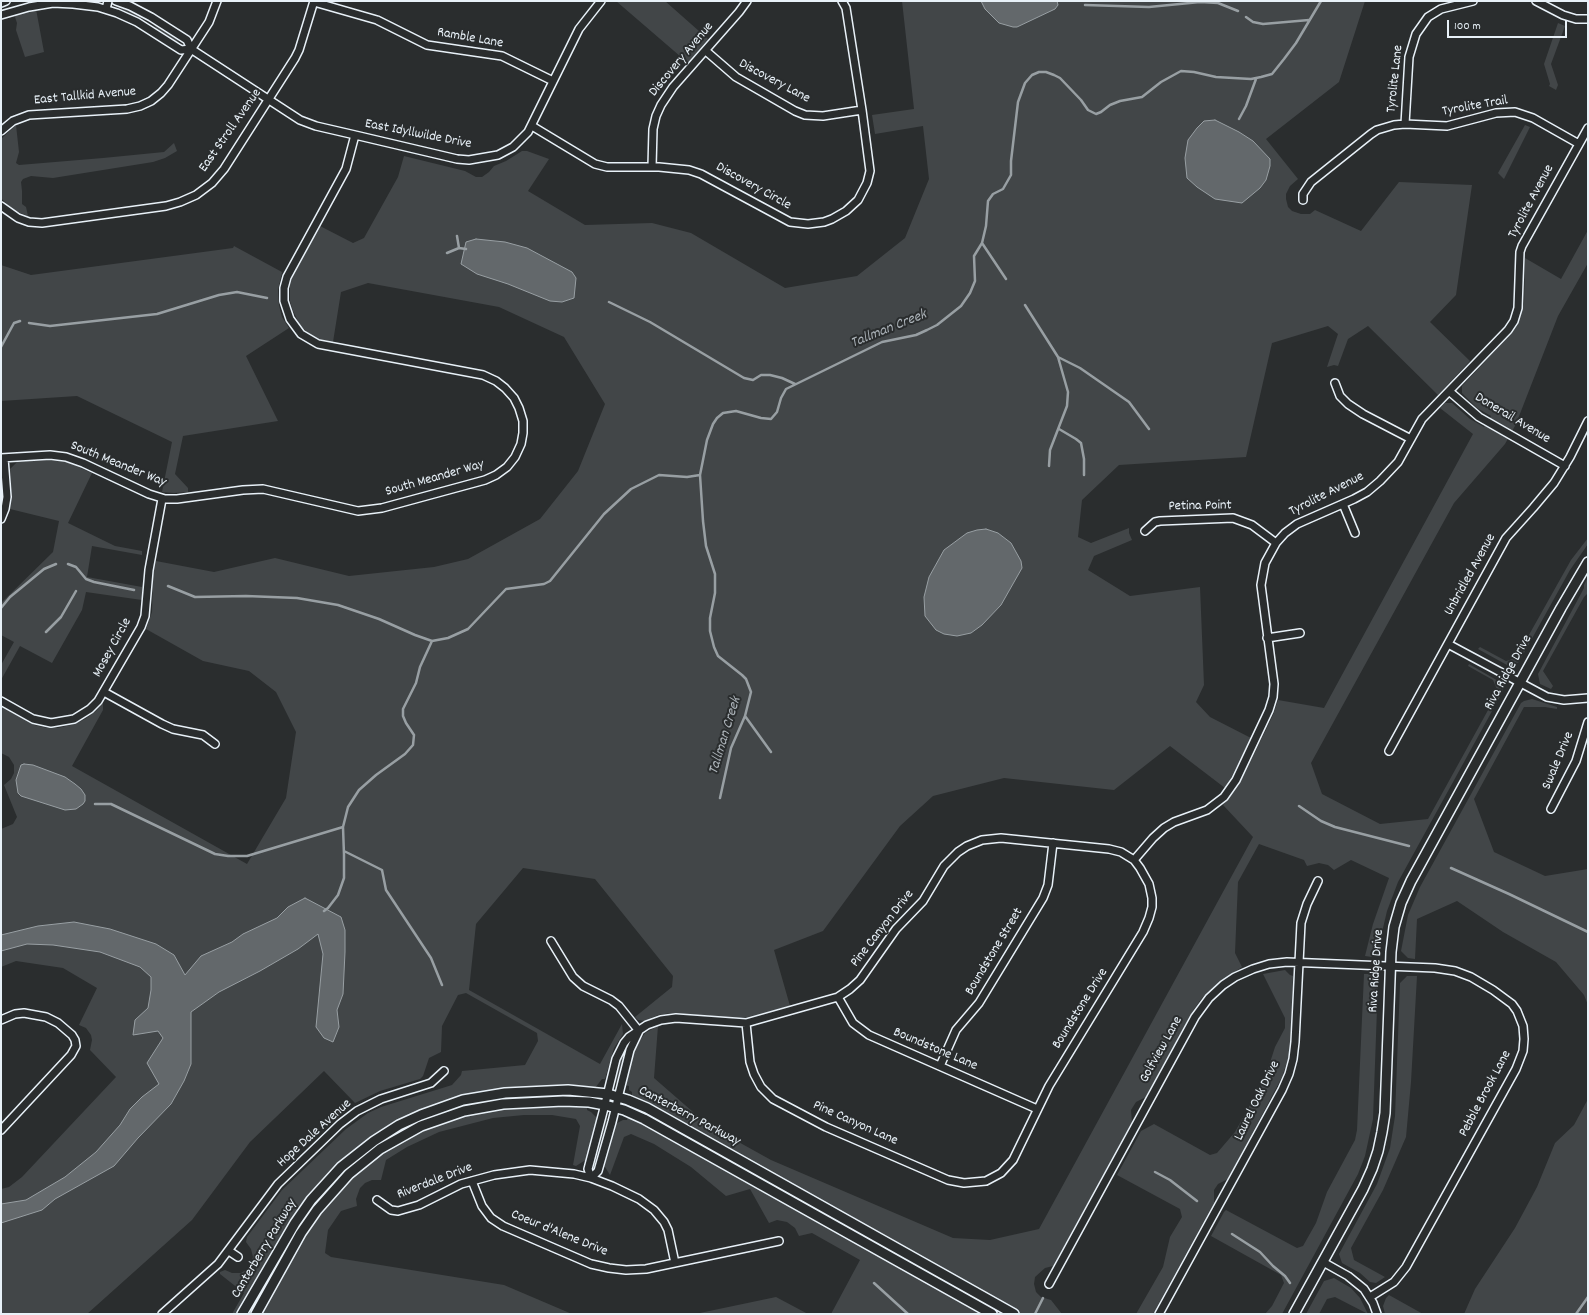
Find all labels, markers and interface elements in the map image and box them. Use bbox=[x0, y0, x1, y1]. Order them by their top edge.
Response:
scale bar bbox=[1449, 12, 1569, 38]
text: 100 m bbox=[1454, 18, 1481, 35]
street label: Discovery Avenue bbox=[646, 19, 718, 101]
street label: Ramble Lane bbox=[436, 25, 504, 53]
street label: Tyrolite Lane bbox=[1384, 44, 1408, 114]
street label: Discovery Lane bbox=[735, 56, 813, 108]
street label: East Tallkid Avenue bbox=[33, 84, 137, 110]
street label: East Stroll Avenue bbox=[196, 86, 266, 176]
street label: Tyrolite Trail bbox=[1441, 93, 1509, 121]
street label: East Idyllwilde Drive bbox=[363, 116, 473, 154]
street label: Discovery Circle bbox=[712, 159, 794, 215]
street label: Tyrolite Avenue bbox=[1505, 162, 1559, 242]
water label: Tallman Creek bbox=[848, 307, 930, 353]
street label: Donerail Avenue bbox=[1471, 390, 1553, 448]
street label: South Meander Way bbox=[68, 438, 168, 492]
street label: South Meander Way bbox=[384, 457, 486, 501]
street label: Tyrolite Avenue bbox=[1287, 469, 1367, 521]
street label: Petina Point bbox=[1168, 498, 1232, 516]
street label: Unbridled Avenue bbox=[1442, 531, 1500, 619]
street label: Mosey Circle bbox=[90, 615, 136, 681]
street label: Riva Ridge Drive bbox=[1481, 632, 1537, 714]
water label: Tallman Creek bbox=[706, 695, 746, 777]
street label: Swale Drive bbox=[1539, 729, 1579, 793]
street label: Pine Canyon Drive bbox=[848, 887, 918, 971]
street label: Boundstone Street bbox=[962, 905, 1028, 999]
street label: Riva Ridge Drive bbox=[1366, 929, 1388, 1013]
street label: Boundstone Drive bbox=[1049, 966, 1113, 1052]
street label: Golfview Lane bbox=[1137, 1014, 1187, 1086]
street label: Boundstone Lane bbox=[890, 1025, 980, 1075]
street label: Pebble Brook Lane bbox=[1456, 1048, 1516, 1140]
street label: Laurel Oak Drive bbox=[1231, 1058, 1285, 1144]
street label: Canterberry Parkway bbox=[635, 1083, 743, 1151]
street label: Hope Dale Avenue bbox=[274, 1096, 356, 1172]
street label: Pine Canyon Lane bbox=[810, 1098, 900, 1150]
street label: Riverdale Drive bbox=[395, 1160, 475, 1204]
street label: Canterberry Parkway bbox=[229, 1196, 301, 1302]
street label: Coeur d'Alene Drive bbox=[508, 1207, 610, 1261]

